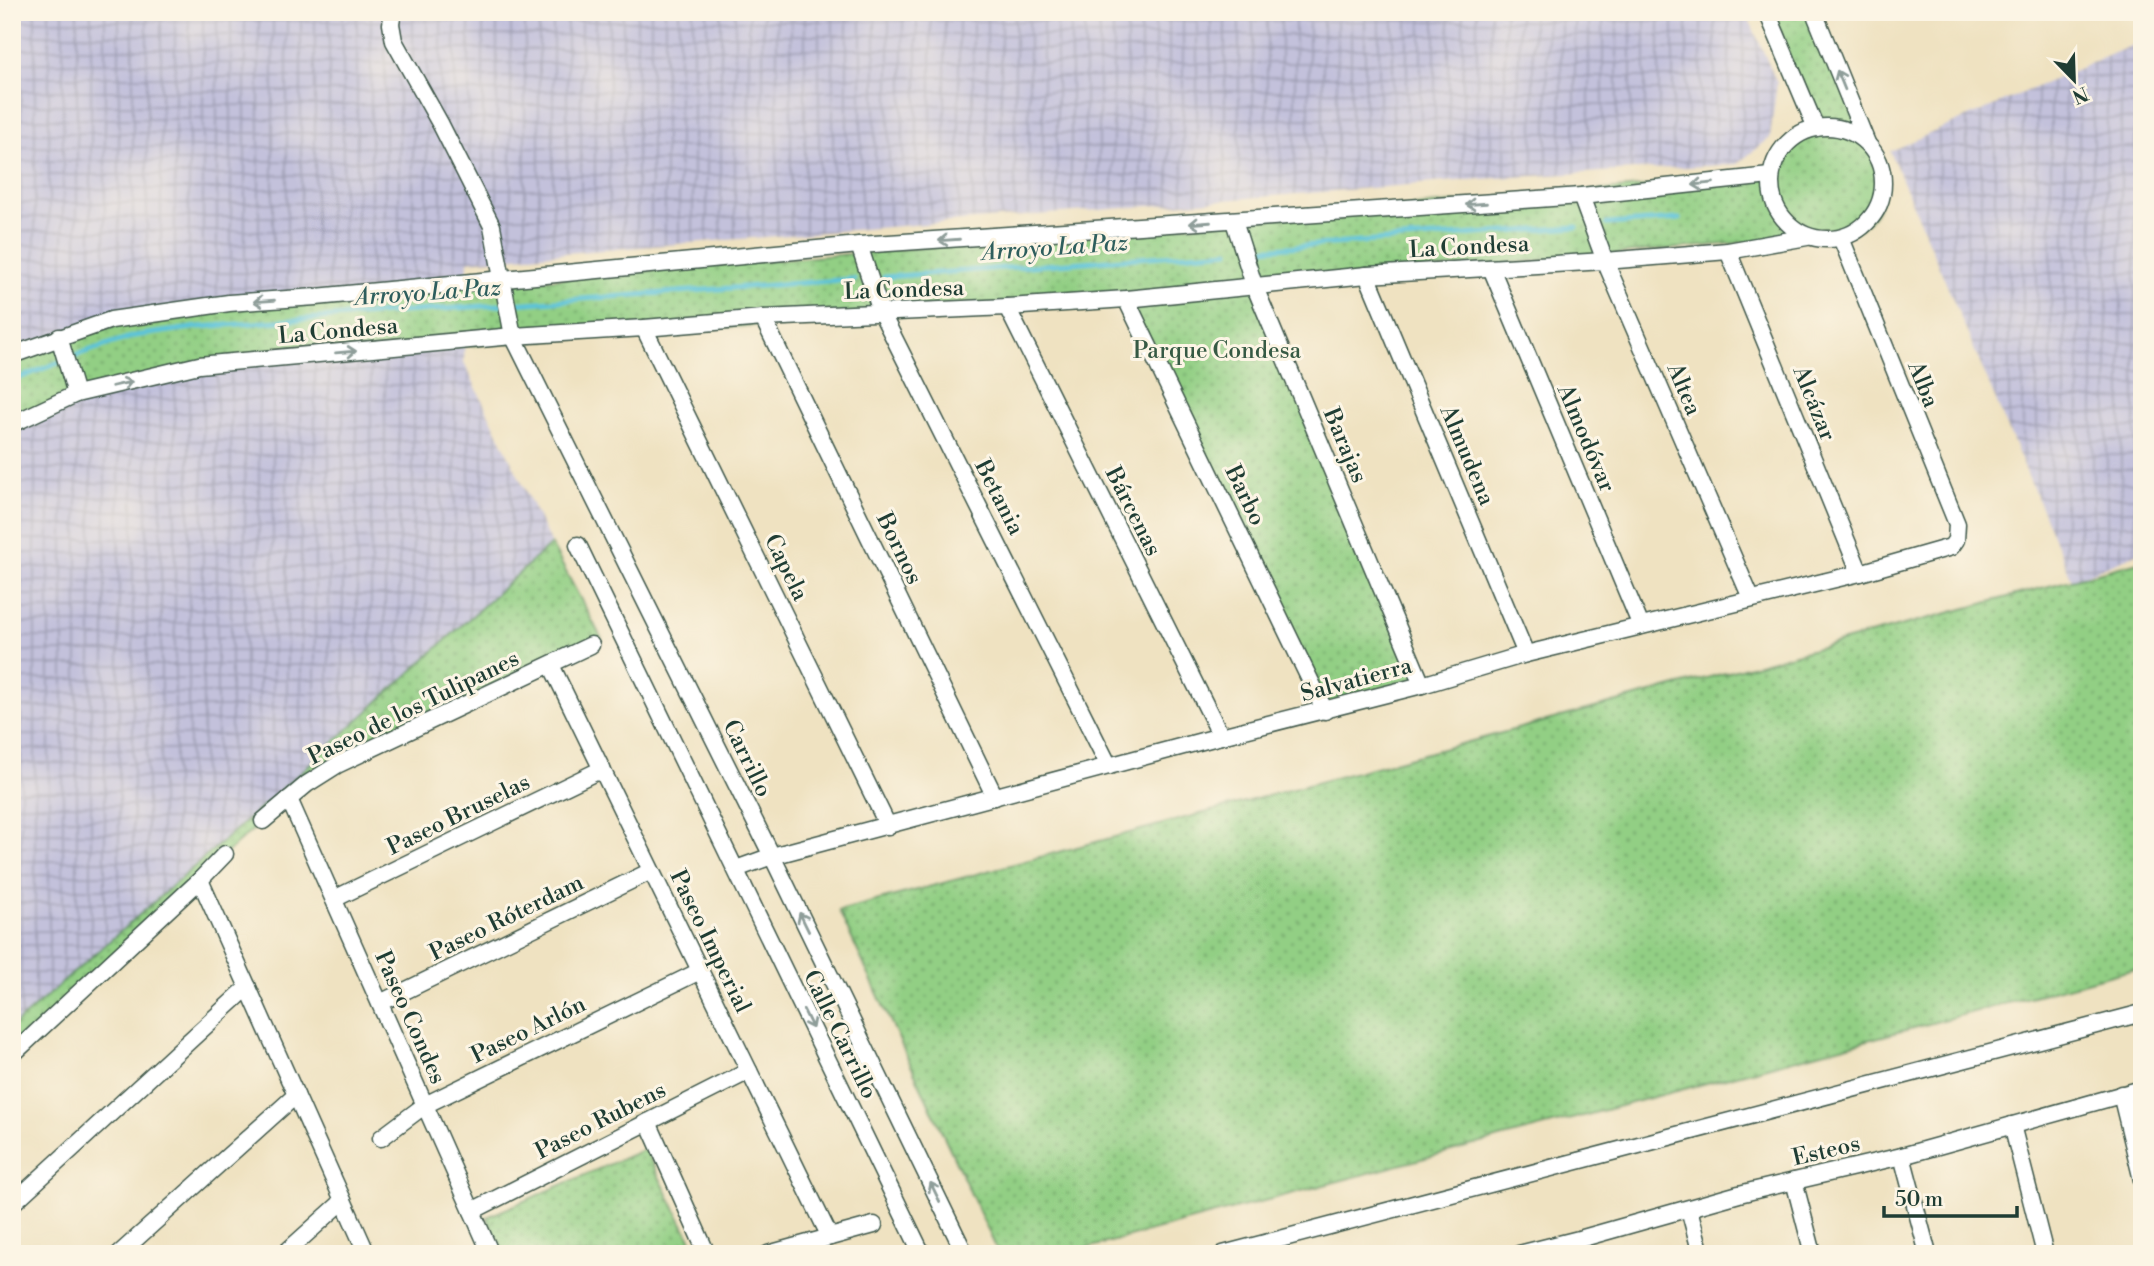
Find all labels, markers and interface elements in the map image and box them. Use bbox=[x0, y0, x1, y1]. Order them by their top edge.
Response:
north arrow bbox=[2038, 46, 2108, 116]
one-way arrow bbox=[1834, 70, 1847, 91]
text: N bbox=[2069, 81, 2092, 109]
one-way arrow bbox=[1692, 178, 1714, 191]
one-way arrow bbox=[1465, 197, 1488, 210]
one-way arrow bbox=[1189, 217, 1212, 230]
water label: Arroyo La Paz bbox=[978, 228, 1129, 268]
street label: La Condesa bbox=[1408, 230, 1530, 264]
one-way arrow bbox=[937, 233, 960, 246]
water label: Arroyo La Paz bbox=[351, 273, 502, 313]
street label: La Condesa bbox=[843, 274, 965, 306]
one-way arrow bbox=[253, 294, 276, 307]
street label: La Condesa bbox=[277, 312, 400, 350]
park label: Parque Condesa bbox=[1133, 337, 1302, 365]
one-way arrow bbox=[335, 345, 357, 358]
street label: Alba bbox=[1901, 356, 1945, 412]
street label: Altea bbox=[1660, 358, 1708, 420]
street label: Alcázar bbox=[1786, 361, 1842, 445]
one-way arrow bbox=[110, 376, 133, 390]
street label: Almodóvar bbox=[1551, 379, 1621, 496]
street label: Almudena bbox=[1433, 400, 1501, 510]
street label: Barajas bbox=[1316, 403, 1373, 487]
street label: Betania bbox=[968, 454, 1030, 540]
street label: Barbo bbox=[1218, 460, 1272, 530]
street label: Bárcenas bbox=[1098, 461, 1167, 561]
street label: Bornos bbox=[869, 507, 928, 589]
street label: Capela bbox=[758, 529, 814, 606]
street label: Paseo de los Tulipanes bbox=[303, 645, 524, 771]
street label: Salvatierra bbox=[1298, 652, 1415, 708]
street label: Carrillo bbox=[716, 715, 778, 802]
street label: Paseo Bruselas bbox=[382, 768, 535, 862]
street label: Paseo Imperial bbox=[663, 865, 757, 1018]
street label: Paseo Róterdam bbox=[425, 868, 588, 967]
one-way arrow bbox=[796, 912, 810, 933]
street label: Paseo Condes bbox=[368, 947, 452, 1088]
street label: Calle Carrillo bbox=[797, 965, 883, 1103]
street label: Paseo Arlón bbox=[466, 990, 591, 1070]
one-way arrow bbox=[802, 1008, 815, 1029]
street label: Paseo Rubens bbox=[530, 1076, 671, 1166]
street label: Esteos bbox=[1790, 1130, 1863, 1172]
scale bar bbox=[1884, 1175, 2018, 1219]
one-way arrow bbox=[928, 1182, 942, 1203]
text: 50 m bbox=[1895, 1187, 1943, 1213]

